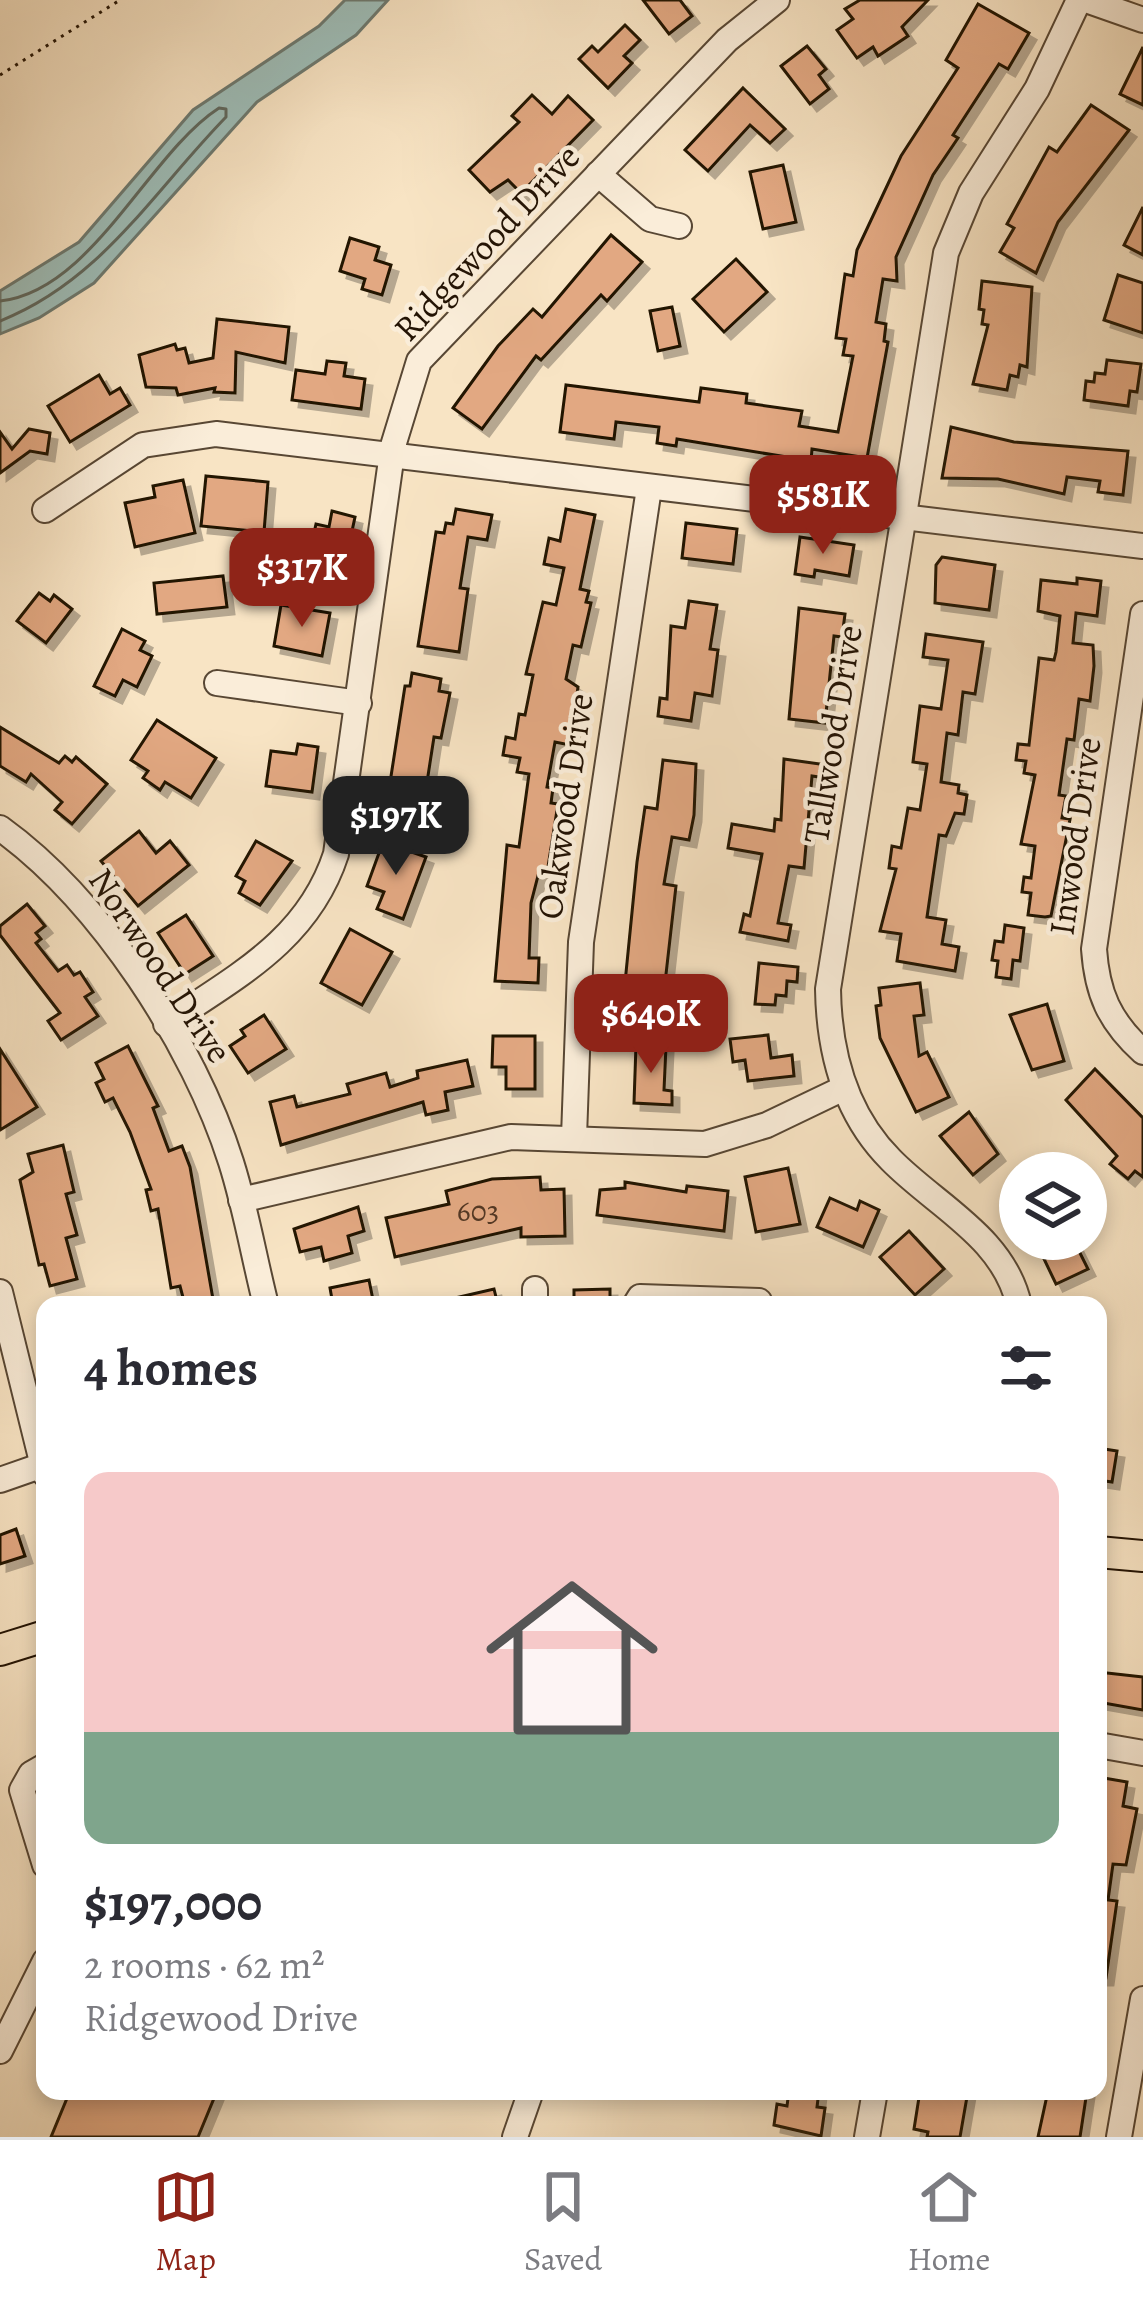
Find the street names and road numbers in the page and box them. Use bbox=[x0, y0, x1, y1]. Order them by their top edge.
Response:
street label: Ridgewood Drive bbox=[382, 133, 591, 352]
street label: Tallwood Drive bbox=[791, 622, 874, 847]
street label: Oakwood Drive bbox=[524, 690, 605, 922]
street label: Inwood Drive bbox=[1036, 734, 1113, 938]
street label: Norwood Drive bbox=[77, 858, 244, 1072]

